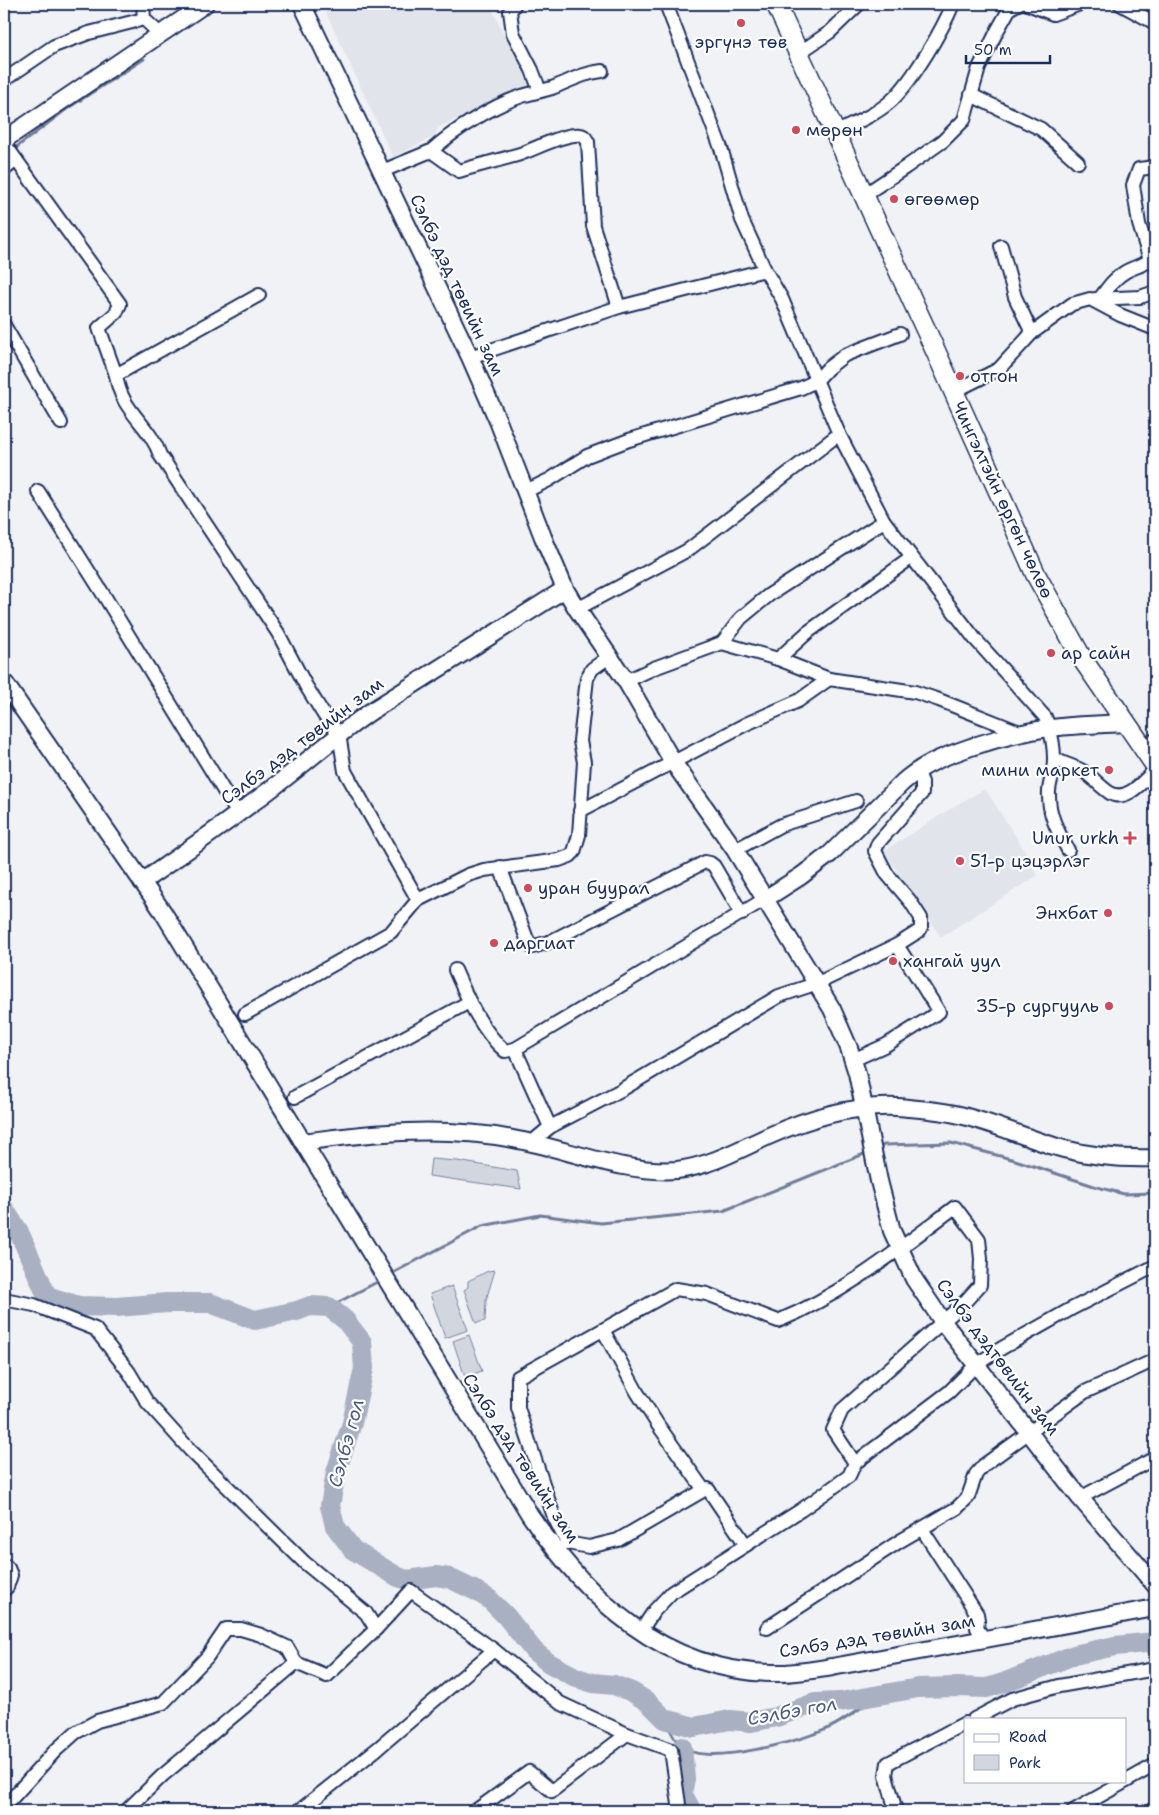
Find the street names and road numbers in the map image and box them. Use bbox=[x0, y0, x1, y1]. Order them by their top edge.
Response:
street label: Сэлбэ дэд төвийн зам bbox=[404, 190, 510, 380]
street label: Чингэлтэйн өргөн чөлөө bbox=[947, 397, 1059, 603]
street label: Сэлбэ дэд төвийн зам bbox=[216, 672, 388, 810]
street label: Сэлбэ дэдтөвийн зам bbox=[931, 1274, 1065, 1440]
street label: Сэлбэ дэд төвийн зам bbox=[457, 1368, 585, 1548]
street label: Сэлбэ дэд төвийн зам bbox=[777, 1609, 977, 1663]

